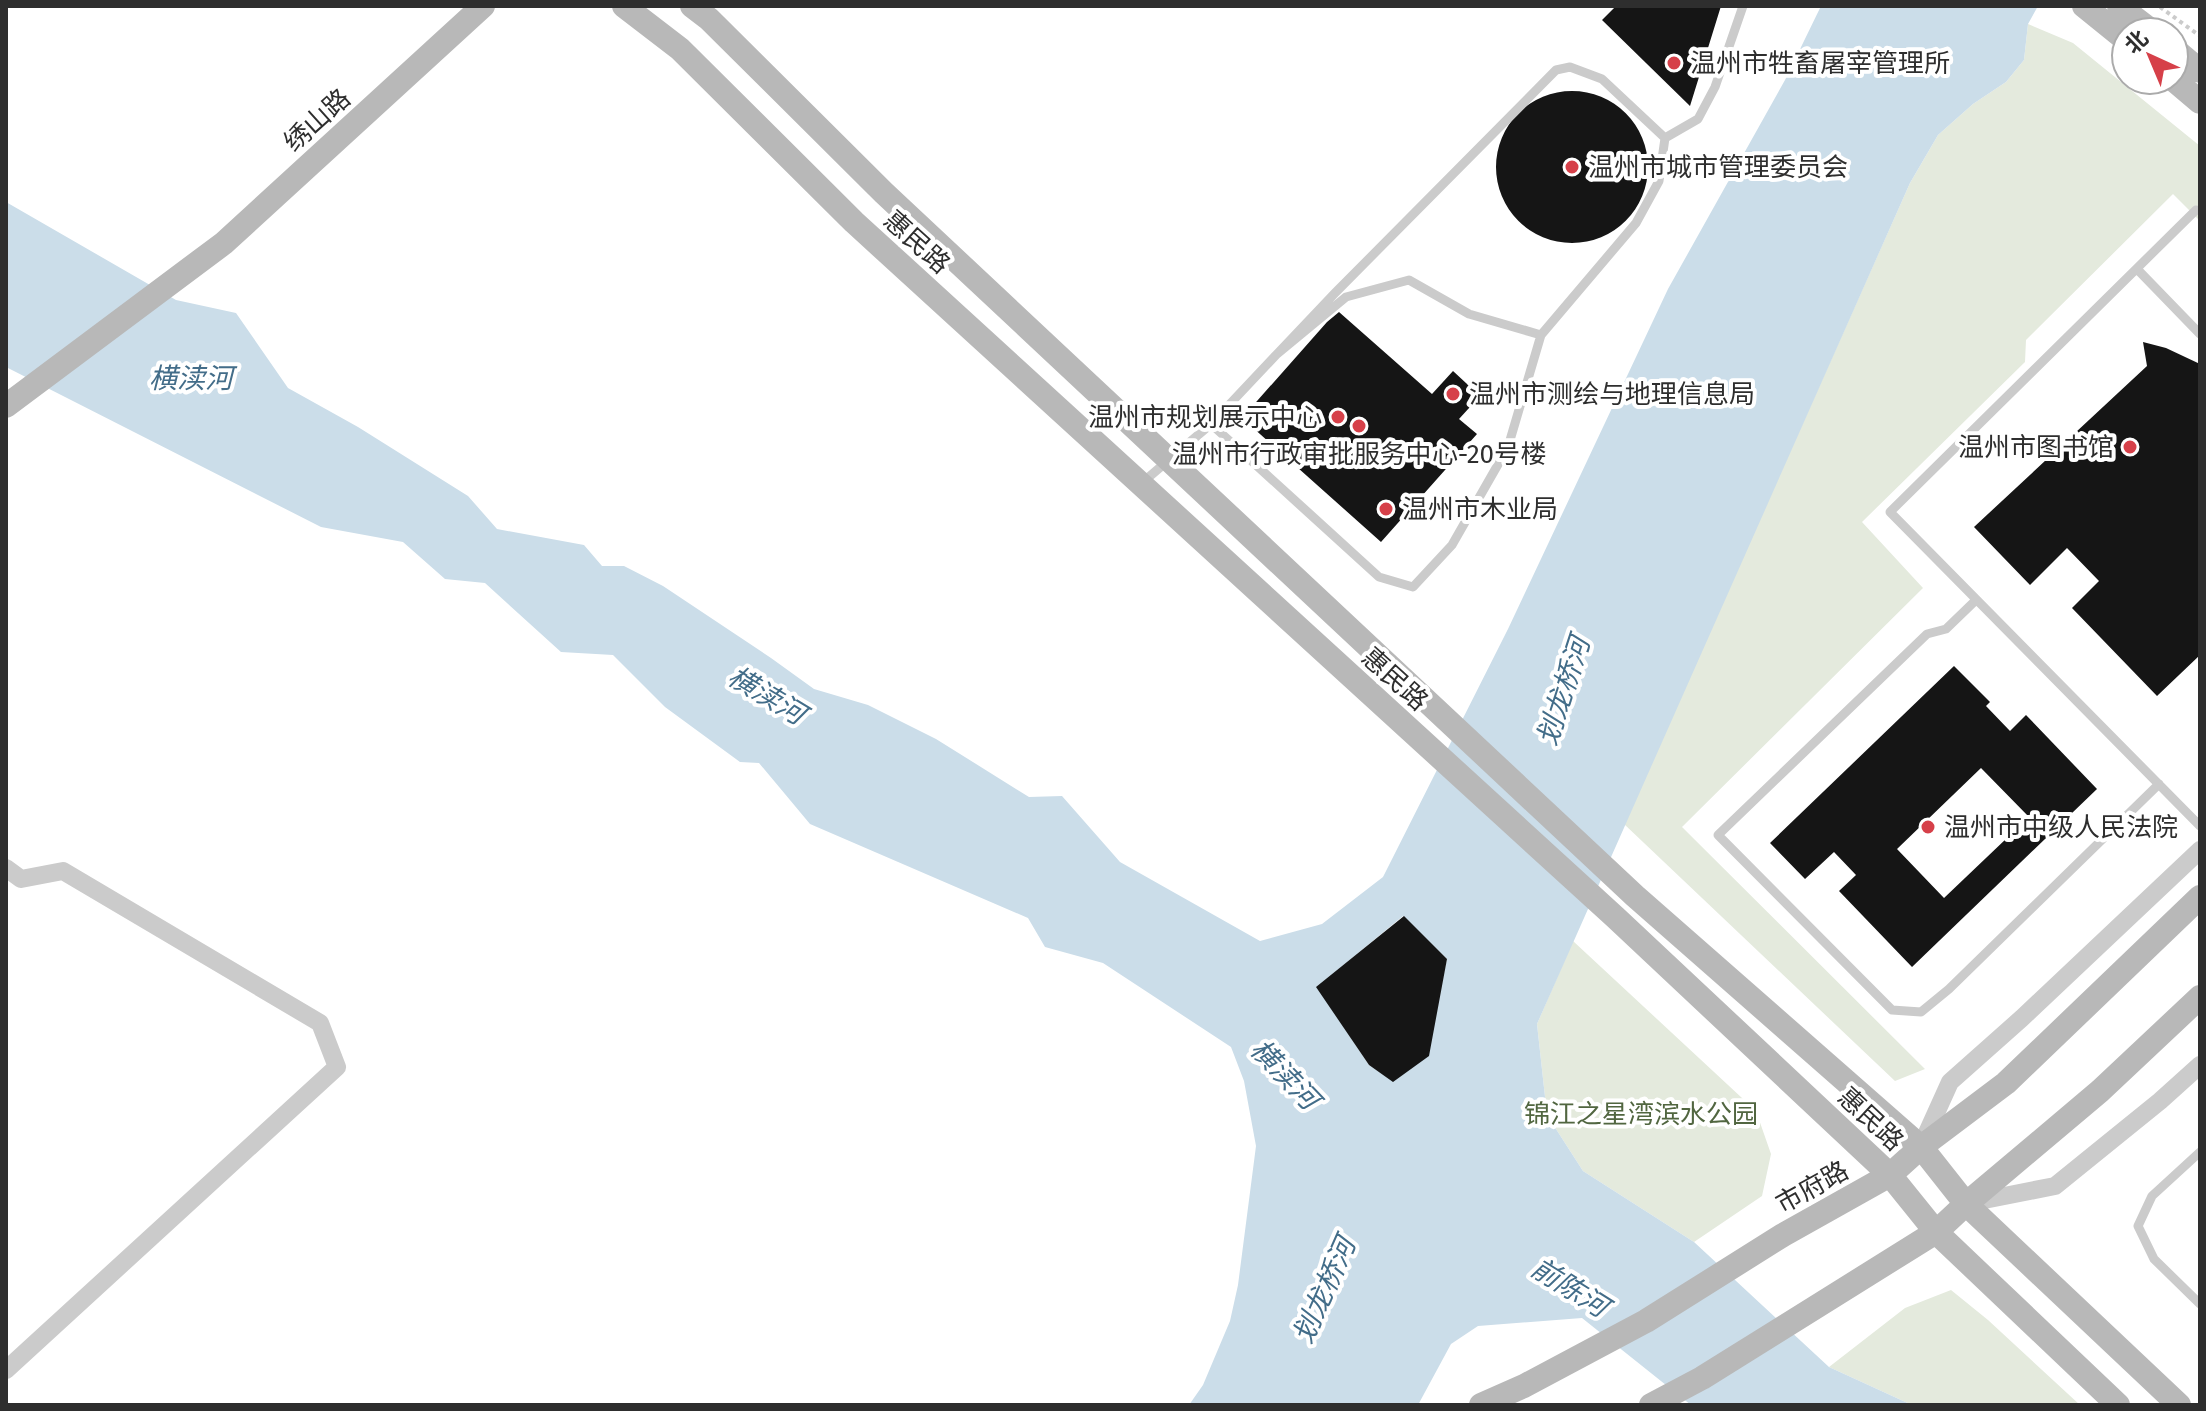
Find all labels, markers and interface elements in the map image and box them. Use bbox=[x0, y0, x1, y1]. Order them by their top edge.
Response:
north arrow bbox=[2110, 16, 2190, 96]
text: 北 bbox=[2119, 25, 2154, 59]
place label: 温州市牲畜屠宰管理所 bbox=[1690, 48, 1950, 79]
marker: 温州市牲畜屠宰管理所 bbox=[1665, 54, 1683, 72]
street label: 绣山路 bbox=[278, 83, 357, 158]
place label: 温州市城市管理委员会 bbox=[1588, 152, 1848, 183]
marker: 温州市城市管理委员会 bbox=[1563, 158, 1581, 176]
street label: 惠民路 bbox=[877, 205, 956, 280]
water label: 横渎河 bbox=[149, 362, 238, 395]
place label: 温州市测绘与地理信息局 bbox=[1469, 379, 1755, 410]
marker: 温州市测绘与地理信息局 bbox=[1444, 385, 1462, 403]
place label: 温州市规划展示中心 bbox=[1088, 402, 1322, 433]
marker: 温州市规划展示中心 bbox=[1329, 408, 1347, 426]
marker: 温州市行政审批服务中心-20号楼 bbox=[1350, 417, 1368, 435]
place label: 温州市图书馆 bbox=[1958, 432, 2114, 463]
marker: 温州市图书馆 bbox=[2121, 438, 2139, 456]
place label: 温州市行政审批服务中心-20号楼 bbox=[1172, 439, 1546, 470]
place label: 温州市木业局 bbox=[1402, 494, 1558, 525]
marker: 温州市木业局 bbox=[1377, 500, 1395, 518]
water label: 划龙桥河 bbox=[1530, 628, 1598, 750]
street label: 惠民路 bbox=[1355, 642, 1434, 717]
water label: 横渎河 bbox=[722, 660, 816, 734]
place label: 温州市中级人民法院 bbox=[1944, 812, 2178, 843]
marker: 温州市中级人民法院 bbox=[1919, 818, 1937, 836]
water label: 横渎河 bbox=[1244, 1033, 1329, 1120]
street label: 惠民路 bbox=[1832, 1081, 1910, 1157]
park label: 锦江之星湾滨水公园 bbox=[1524, 1099, 1758, 1130]
street label: 市府路 bbox=[1771, 1155, 1854, 1220]
water label: 划龙桥河 bbox=[1287, 1228, 1364, 1348]
water label: 前陈河 bbox=[1525, 1251, 1618, 1326]

